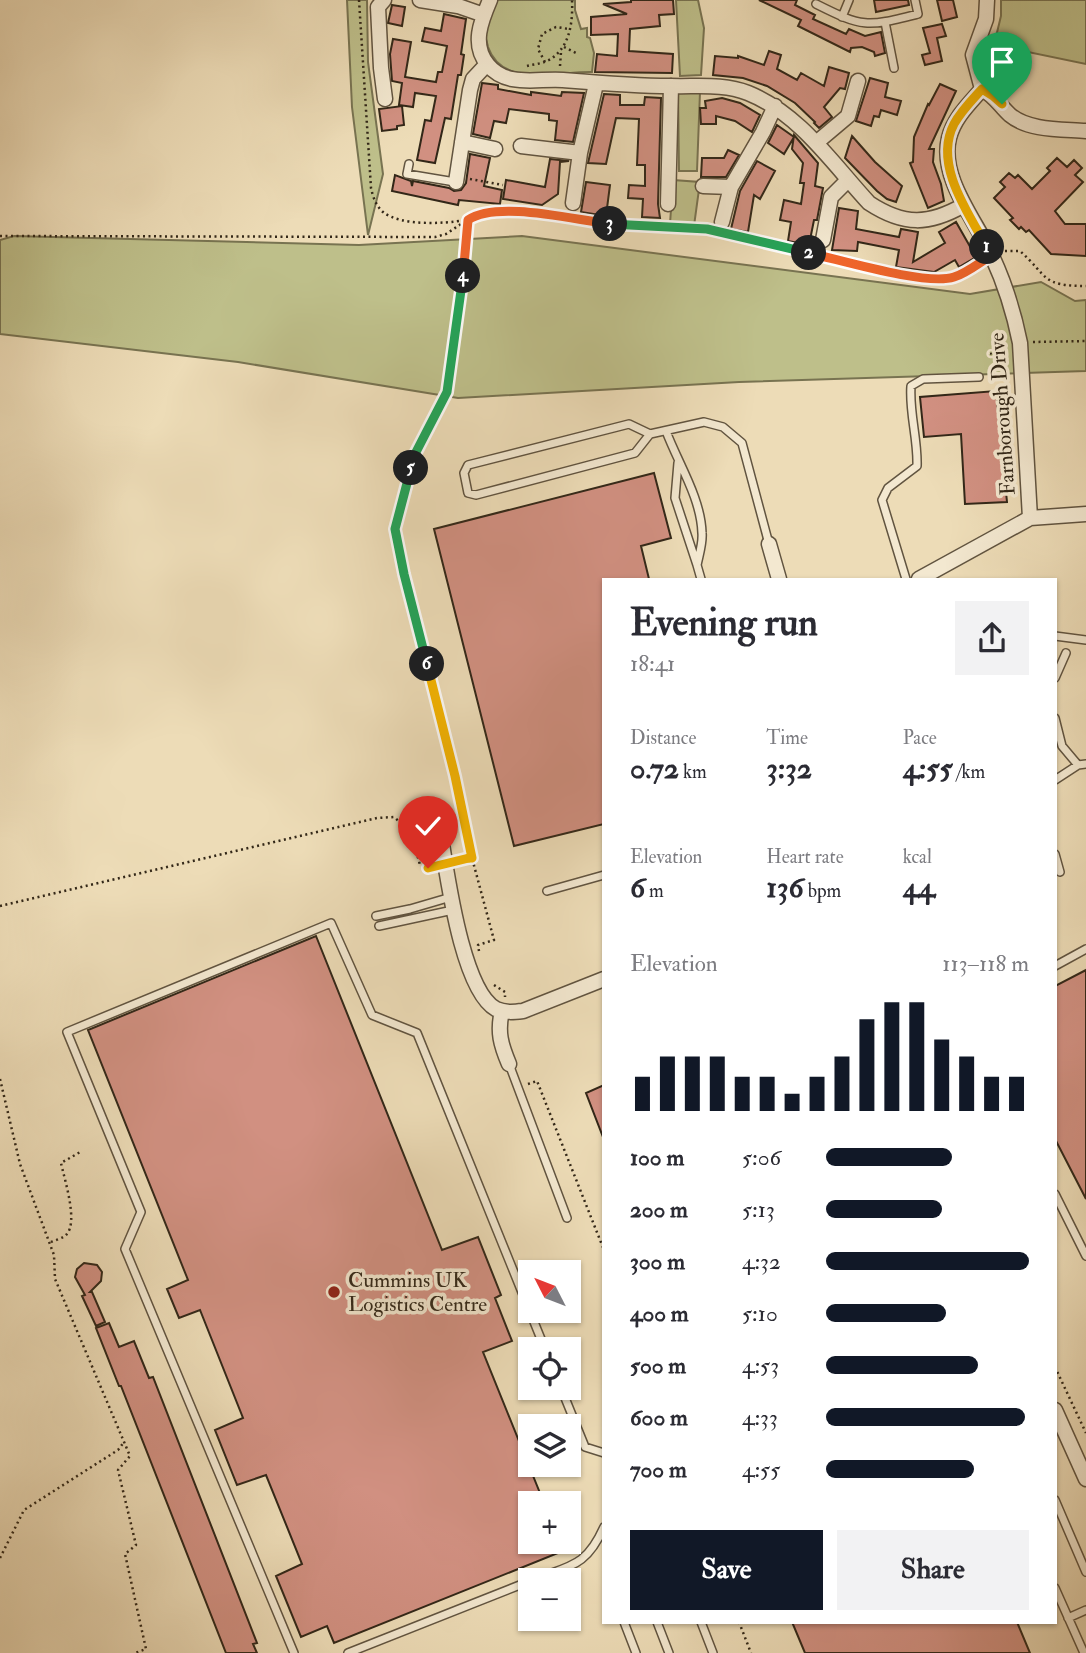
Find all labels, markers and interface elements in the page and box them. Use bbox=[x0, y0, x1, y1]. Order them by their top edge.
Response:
pin bbox=[972, 32, 1032, 104]
icon: arrive bbox=[983, 43, 1021, 81]
pin: 3 bbox=[592, 206, 628, 242]
text: 3 bbox=[606, 211, 613, 235]
pin: 1 bbox=[970, 230, 1004, 264]
text: 1 bbox=[983, 234, 990, 258]
pin: 2 bbox=[792, 236, 826, 270]
text: 2 bbox=[804, 240, 813, 264]
pin: 4 bbox=[446, 258, 480, 294]
text: 4 bbox=[457, 263, 468, 287]
street label: Farnborough Drive bbox=[983, 332, 1022, 496]
pin: 5 bbox=[394, 450, 428, 486]
text: 5 bbox=[406, 455, 415, 479]
text: Evening run bbox=[630, 599, 818, 647]
button: share bbox=[955, 601, 1029, 675]
pin: 6 bbox=[410, 646, 444, 682]
text: 18:41 bbox=[630, 649, 675, 678]
text: 6 bbox=[422, 651, 431, 675]
text: Distance bbox=[630, 726, 696, 750]
text: Time bbox=[766, 726, 808, 750]
text: Pace bbox=[903, 726, 937, 750]
text: 0.72 bbox=[630, 750, 679, 787]
text: 3:32 bbox=[766, 750, 812, 787]
text: 4:55 bbox=[903, 750, 953, 787]
text: km bbox=[679, 760, 707, 784]
text: /km bbox=[953, 760, 985, 784]
pin bbox=[398, 796, 458, 868]
icon: check bbox=[409, 807, 447, 845]
text: Elevation bbox=[630, 845, 702, 869]
text: Heart rate bbox=[766, 845, 844, 869]
text: kcal bbox=[903, 845, 932, 869]
text: 6 bbox=[630, 869, 645, 906]
text: 136 bbox=[766, 869, 804, 906]
text: 44 bbox=[903, 869, 935, 906]
text: m bbox=[645, 879, 664, 903]
text: bpm bbox=[804, 879, 841, 903]
text: Elevation bbox=[630, 949, 718, 978]
text: 113–118 m bbox=[942, 949, 1029, 978]
text: 100 m bbox=[630, 1143, 684, 1172]
text: 5:06 bbox=[742, 1143, 781, 1172]
text: 200 m bbox=[630, 1195, 688, 1224]
text: 5:13 bbox=[742, 1195, 775, 1224]
text: 300 m bbox=[630, 1247, 685, 1276]
text: 4:32 bbox=[742, 1247, 781, 1276]
north arrow bbox=[518, 1260, 581, 1323]
map controls bbox=[518, 1260, 581, 1631]
place label: Cummins UK Logistics Centre bbox=[348, 1267, 487, 1318]
marker: Cummins UK Logistics Centre bbox=[326, 1284, 342, 1300]
text: 400 m bbox=[630, 1299, 689, 1328]
text: 5:10 bbox=[742, 1299, 778, 1328]
button: locate bbox=[518, 1337, 581, 1400]
text: 500 m bbox=[630, 1351, 686, 1380]
text: 4:53 bbox=[742, 1351, 779, 1380]
text: 600 m bbox=[630, 1403, 688, 1432]
text: 4:33 bbox=[742, 1403, 778, 1432]
button: layers bbox=[518, 1414, 581, 1477]
text: 700 m bbox=[630, 1455, 687, 1484]
text: 4:55 bbox=[742, 1455, 780, 1484]
button: + bbox=[518, 1491, 581, 1554]
button: Save bbox=[630, 1530, 823, 1610]
button: Share bbox=[837, 1530, 1029, 1610]
button: − bbox=[518, 1568, 581, 1631]

